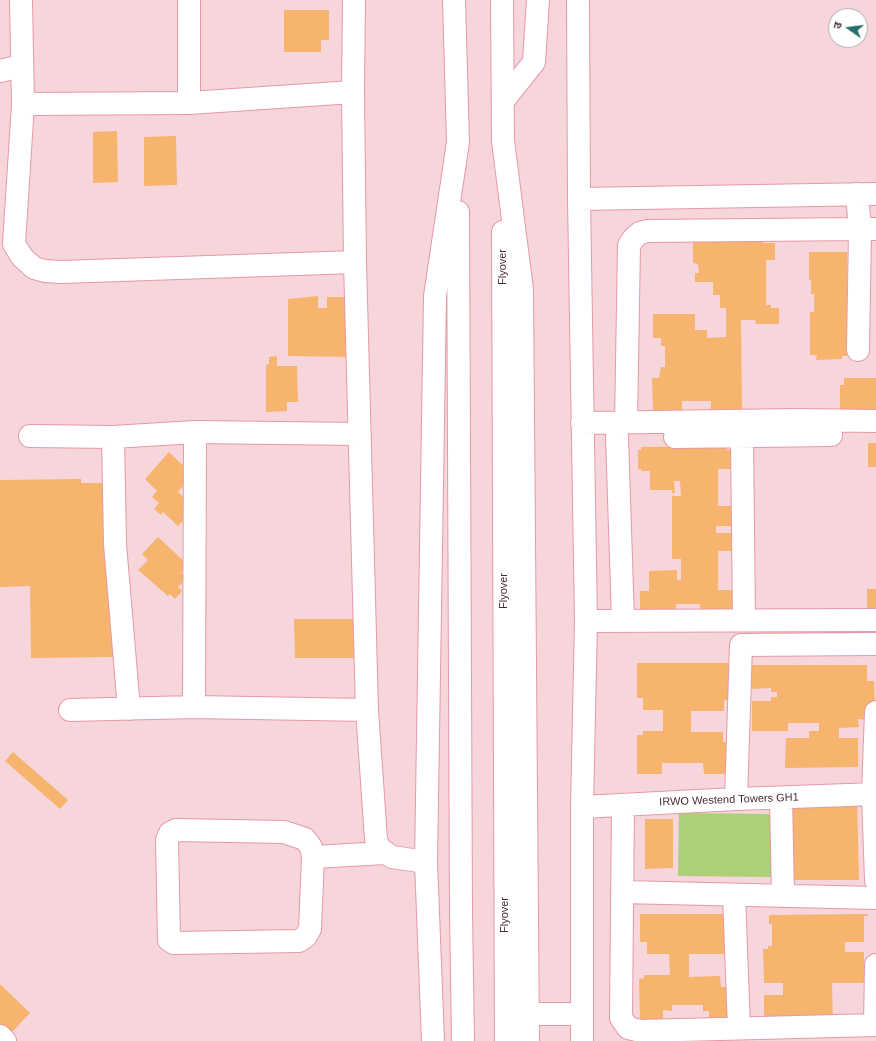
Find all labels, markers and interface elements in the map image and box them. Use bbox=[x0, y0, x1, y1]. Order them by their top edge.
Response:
north arrow bbox=[828, 8, 868, 48]
text: उ bbox=[831, 21, 844, 30]
street label: Flyover bbox=[496, 249, 510, 285]
street label: Flyover bbox=[497, 573, 511, 609]
street label: IRWO Westend Towers GH1 bbox=[659, 791, 799, 809]
street label: Flyover bbox=[498, 897, 512, 933]

